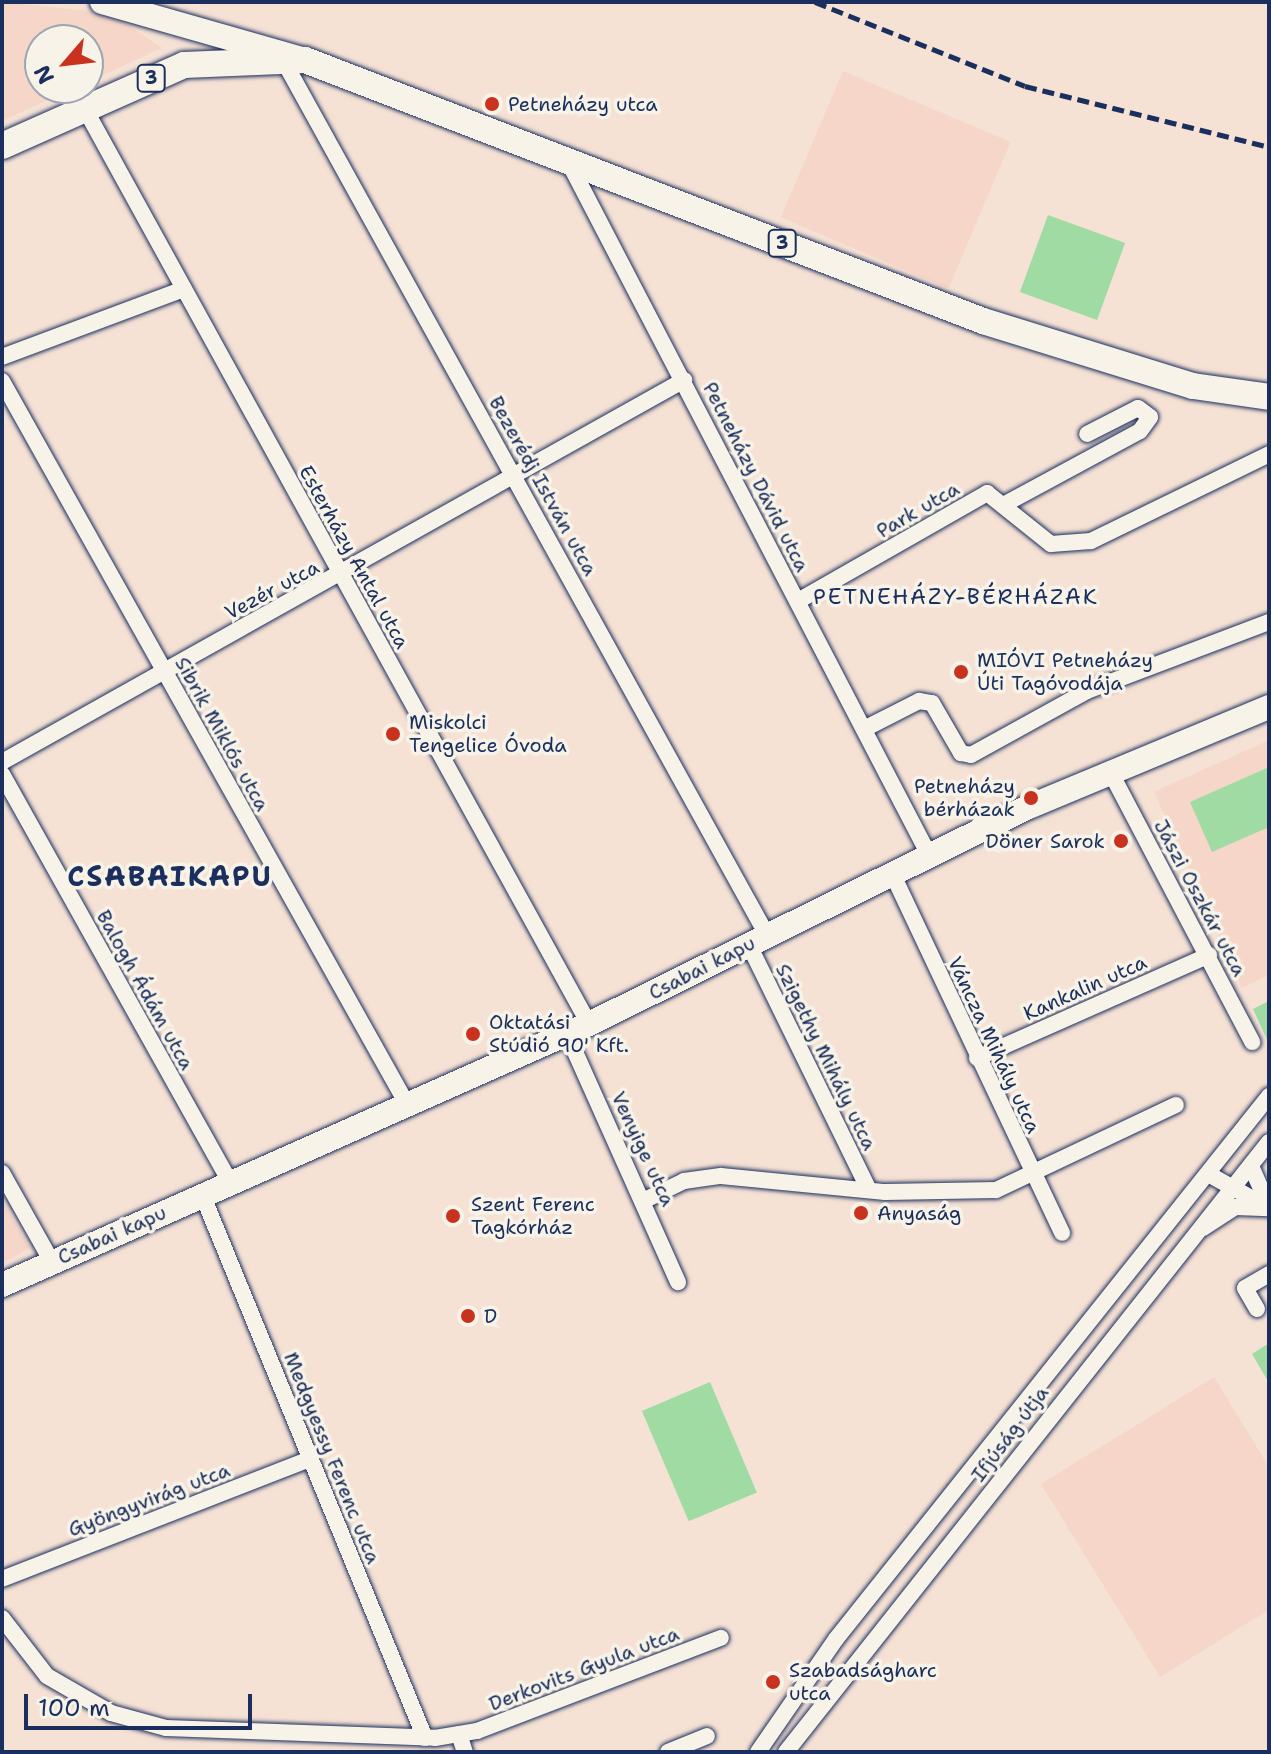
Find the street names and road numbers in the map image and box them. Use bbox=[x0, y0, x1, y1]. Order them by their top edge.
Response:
road number: 3 bbox=[135, 64, 167, 92]
road number: 3 bbox=[766, 229, 798, 257]
street label: Petneházy Dávid utca bbox=[698, 378, 814, 576]
street label: Bezerédj István utca bbox=[484, 392, 602, 580]
street label: Esterházy Antal utca bbox=[294, 461, 414, 653]
street label: Park utca bbox=[872, 477, 964, 543]
street label: Vezér utca bbox=[221, 555, 323, 625]
street label: Sibrik Miklós utca bbox=[170, 653, 274, 815]
street label: Jászi Oszkár utca bbox=[1149, 816, 1251, 980]
street label: Balogh Ádám utca bbox=[91, 906, 199, 1074]
street label: Csabai kapu bbox=[645, 931, 759, 1005]
street label: Kankalin utca bbox=[1020, 950, 1150, 1026]
street label: Váncza Mihály utca bbox=[943, 953, 1045, 1137]
street label: Szigethy Mihály utca bbox=[770, 960, 882, 1154]
street label: Venyige utca bbox=[606, 1088, 680, 1210]
street label: Csabai kapu bbox=[54, 1200, 170, 1270]
street label: Medgyessy Ferenc utca bbox=[279, 1349, 385, 1567]
street label: Ifjúság útja bbox=[966, 1381, 1054, 1487]
street label: Gyöngyvirág utca bbox=[65, 1458, 233, 1542]
street label: Derkovits Gyula utca bbox=[486, 1622, 682, 1716]

